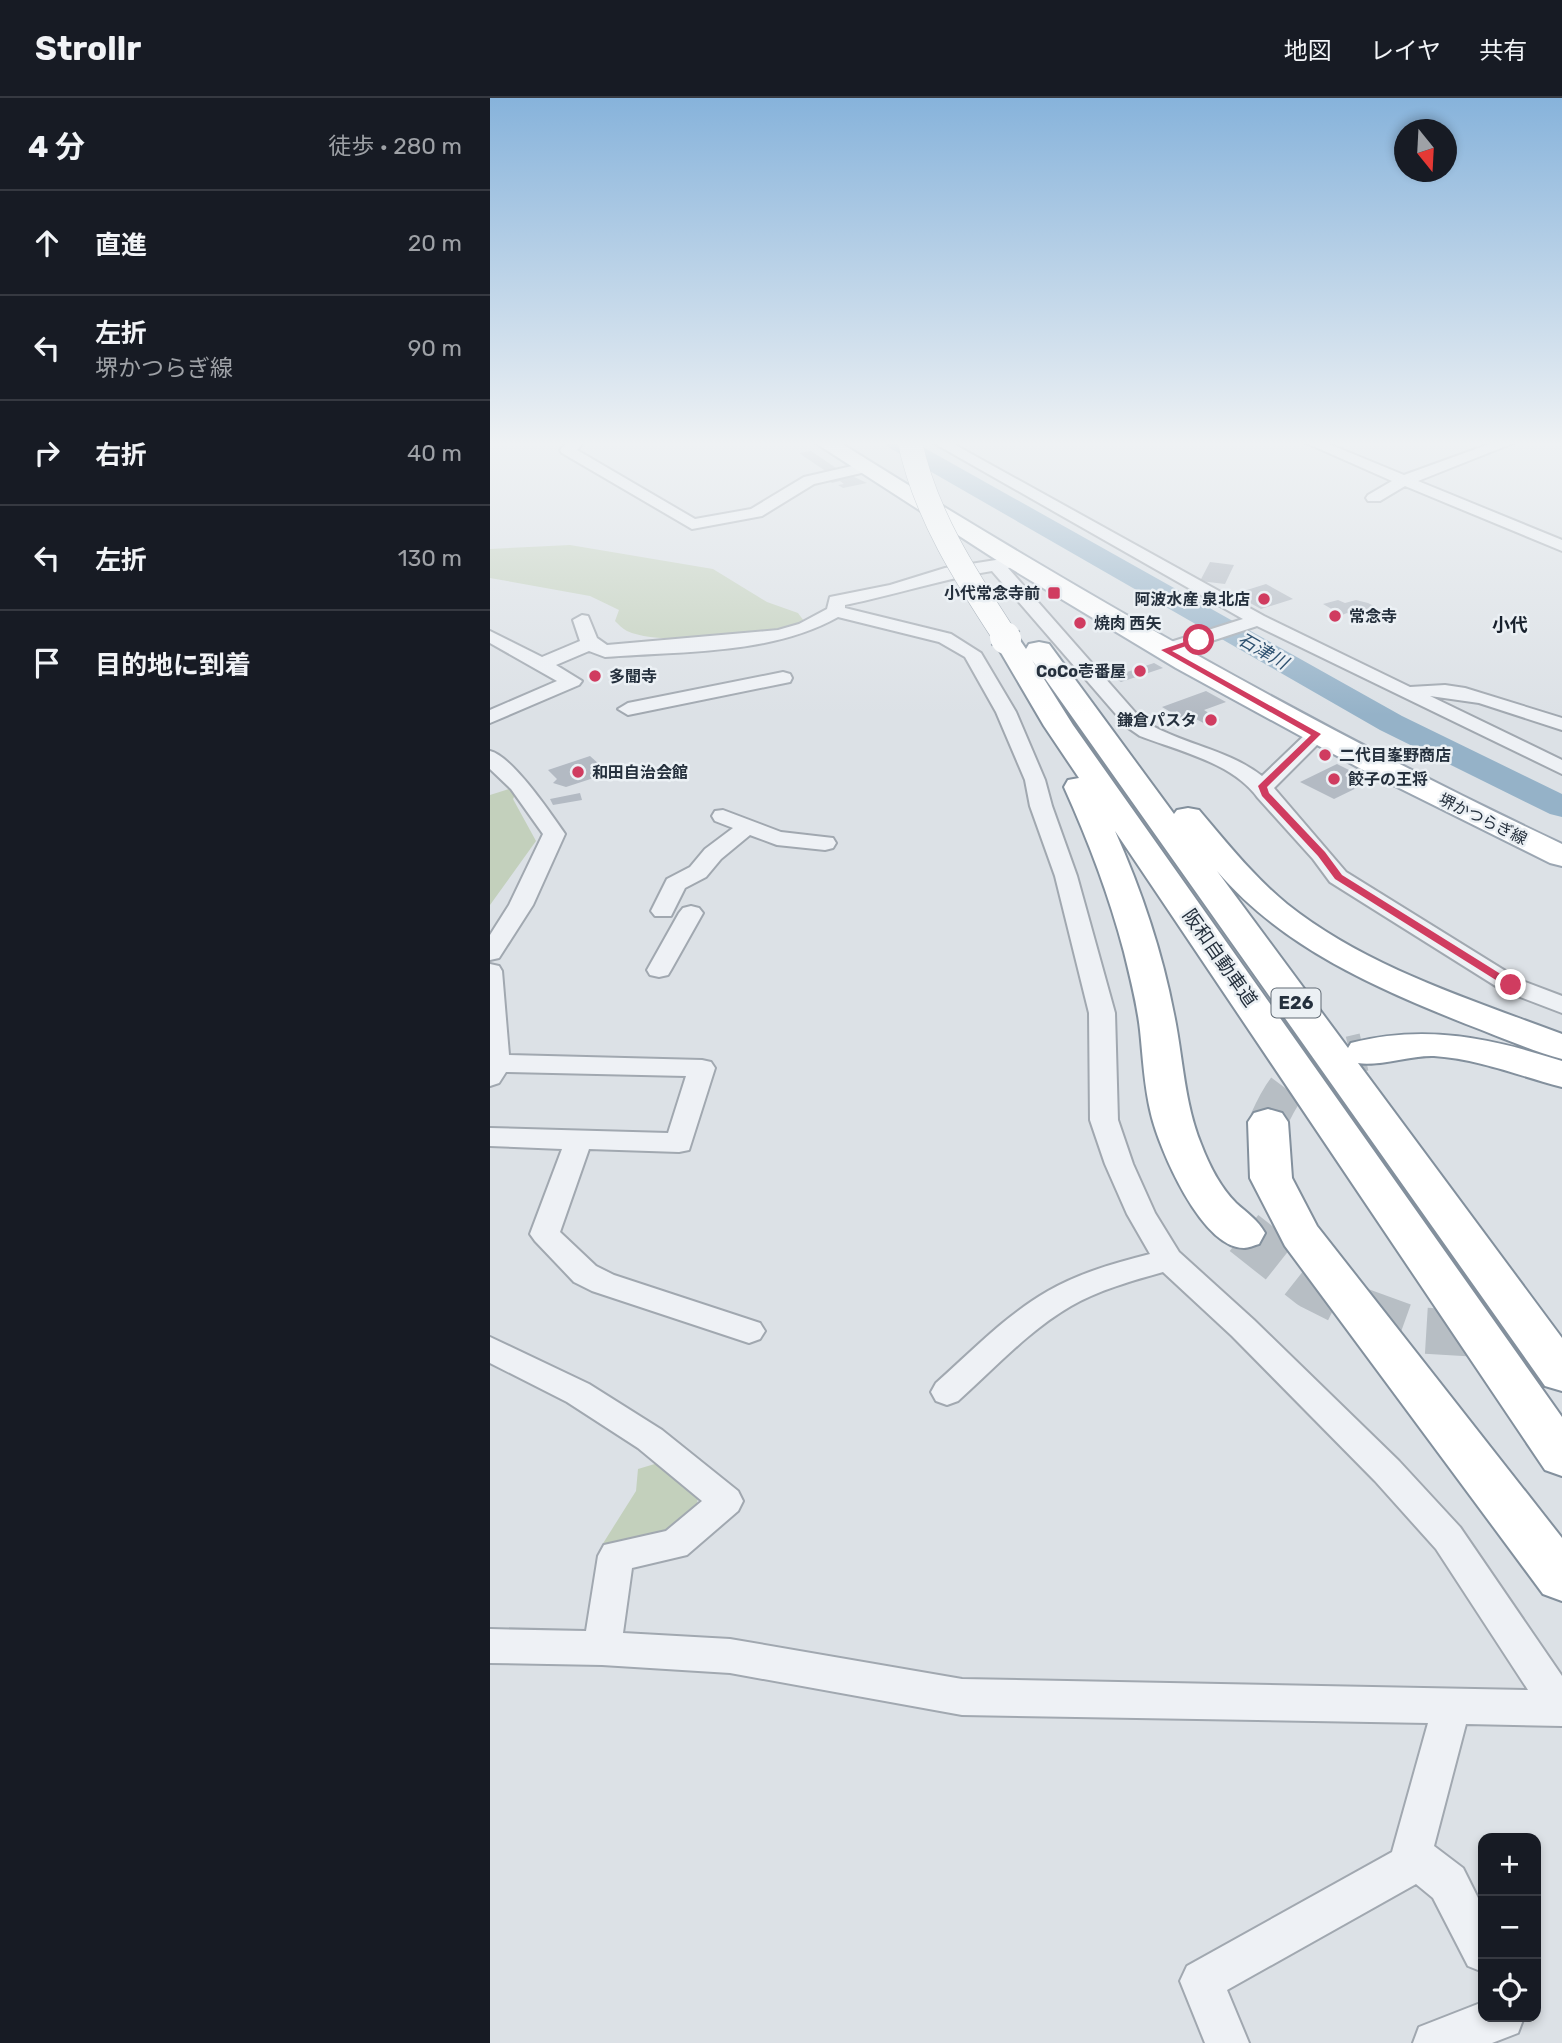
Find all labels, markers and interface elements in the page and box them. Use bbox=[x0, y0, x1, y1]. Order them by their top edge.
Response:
text: Strollr bbox=[35, 29, 141, 68]
text: 地図 bbox=[1284, 37, 1332, 65]
text: レイヤ bbox=[1370, 37, 1441, 65]
text: 共有 bbox=[1479, 37, 1527, 65]
north arrow bbox=[1394, 119, 1457, 182]
text: 4 分 bbox=[28, 129, 85, 165]
text: 徒歩 · 280 m bbox=[328, 132, 462, 160]
icon: ahead bbox=[28, 224, 66, 262]
text: 20 m bbox=[408, 229, 462, 257]
text: 直進 bbox=[95, 230, 147, 261]
text: 左折 bbox=[95, 318, 147, 349]
icon: left bbox=[28, 329, 66, 367]
text: 90 m bbox=[408, 334, 462, 362]
text: 堺かつらぎ線 bbox=[95, 354, 233, 382]
icon: right bbox=[28, 434, 66, 472]
text: 40 m bbox=[407, 439, 462, 467]
text: 右折 bbox=[95, 440, 147, 471]
icon: left bbox=[28, 539, 66, 577]
text: 130 m bbox=[398, 544, 462, 572]
text: 左折 bbox=[95, 545, 147, 576]
place label: 小代常念寺前 bbox=[944, 584, 1040, 603]
marker: 小代常念寺前 bbox=[1046, 585, 1062, 601]
place label: 阿波水産 泉北店 bbox=[1135, 590, 1250, 609]
marker: 阿波水産 泉北店 bbox=[1256, 591, 1272, 607]
place label: 常念寺 bbox=[1349, 607, 1397, 626]
marker: 常念寺 bbox=[1327, 608, 1343, 624]
place label: 焼肉 西矢 bbox=[1094, 614, 1161, 633]
district label: 小代 bbox=[1492, 614, 1528, 636]
marker: 焼肉 西矢 bbox=[1072, 615, 1088, 631]
route start bbox=[1183, 624, 1214, 655]
water label: 石津川 bbox=[1234, 628, 1294, 675]
icon: arrive bbox=[28, 644, 66, 682]
text: 目的地に到着 bbox=[95, 650, 251, 681]
place label: CoCo壱番屋 bbox=[1036, 662, 1126, 681]
marker: CoCo壱番屋 bbox=[1132, 663, 1148, 679]
place label: 多聞寺 bbox=[609, 667, 657, 686]
marker: 多聞寺 bbox=[587, 668, 603, 684]
place label: 鎌倉パスタ bbox=[1117, 711, 1197, 730]
marker: 鎌倉パスタ bbox=[1203, 712, 1219, 728]
place label: 二代目峯野商店 bbox=[1339, 746, 1451, 765]
marker: 二代目峯野商店 bbox=[1317, 747, 1333, 763]
place label: 和田自治会館 bbox=[592, 763, 688, 782]
marker: 和田自治会館 bbox=[570, 764, 586, 780]
place label: 餃子の王将 bbox=[1348, 770, 1428, 789]
marker: 餃子の王将 bbox=[1326, 771, 1342, 787]
street label: 堺かつらぎ線 bbox=[1436, 789, 1530, 849]
street label: 阪和自動車道 bbox=[1178, 905, 1262, 1011]
route end bbox=[1495, 969, 1526, 1000]
road number: E26 bbox=[1272, 988, 1320, 1018]
map controls bbox=[1478, 1833, 1541, 2022]
button: + bbox=[1478, 1833, 1541, 1896]
button: − bbox=[1478, 1896, 1541, 1959]
button: locate bbox=[1478, 1959, 1541, 2022]

